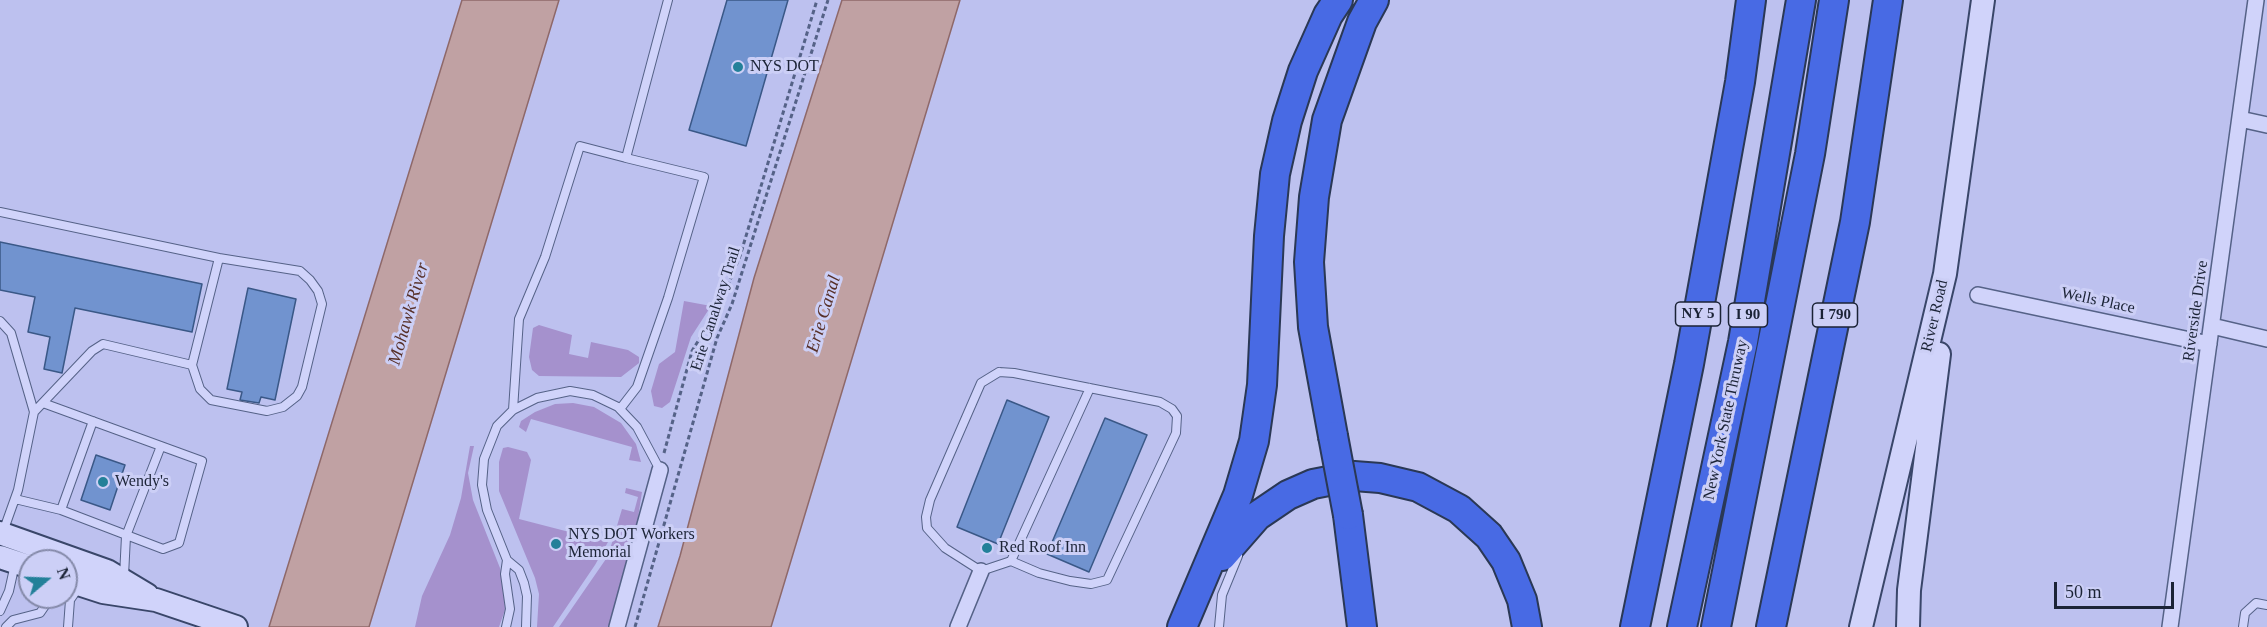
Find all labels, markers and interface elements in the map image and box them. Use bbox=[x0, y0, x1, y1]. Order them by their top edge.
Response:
place label: NYS DOT bbox=[750, 57, 819, 77]
marker: NYS DOT bbox=[731, 60, 745, 74]
street label: Erie Canalway Trail bbox=[687, 245, 745, 373]
street label: Riverside Drive bbox=[2179, 259, 2213, 363]
water label: Mohawk River bbox=[384, 260, 434, 368]
water label: Erie Canal bbox=[802, 273, 846, 355]
street label: River Road bbox=[1917, 278, 1953, 354]
street label: Wells Place bbox=[2059, 284, 2137, 318]
road number: NY 5 bbox=[1676, 302, 1720, 326]
road number: I 90 bbox=[1728, 303, 1768, 327]
road number: I 790 bbox=[1812, 303, 1858, 327]
street label: New York State Thruway bbox=[1700, 338, 1752, 502]
place label: Wendy's bbox=[115, 472, 169, 492]
marker: Wendy's bbox=[96, 475, 110, 489]
place label: NYS DOT Workers Memorial bbox=[568, 525, 695, 563]
marker: NYS DOT Workers Memorial bbox=[549, 537, 563, 551]
place label: Red Roof Inn bbox=[999, 538, 1086, 558]
marker: Red Roof Inn bbox=[980, 541, 994, 555]
north arrow bbox=[18, 549, 78, 609]
text: N bbox=[54, 565, 74, 582]
scale bar bbox=[2057, 570, 2177, 608]
text: 50 m bbox=[2065, 582, 2102, 602]

